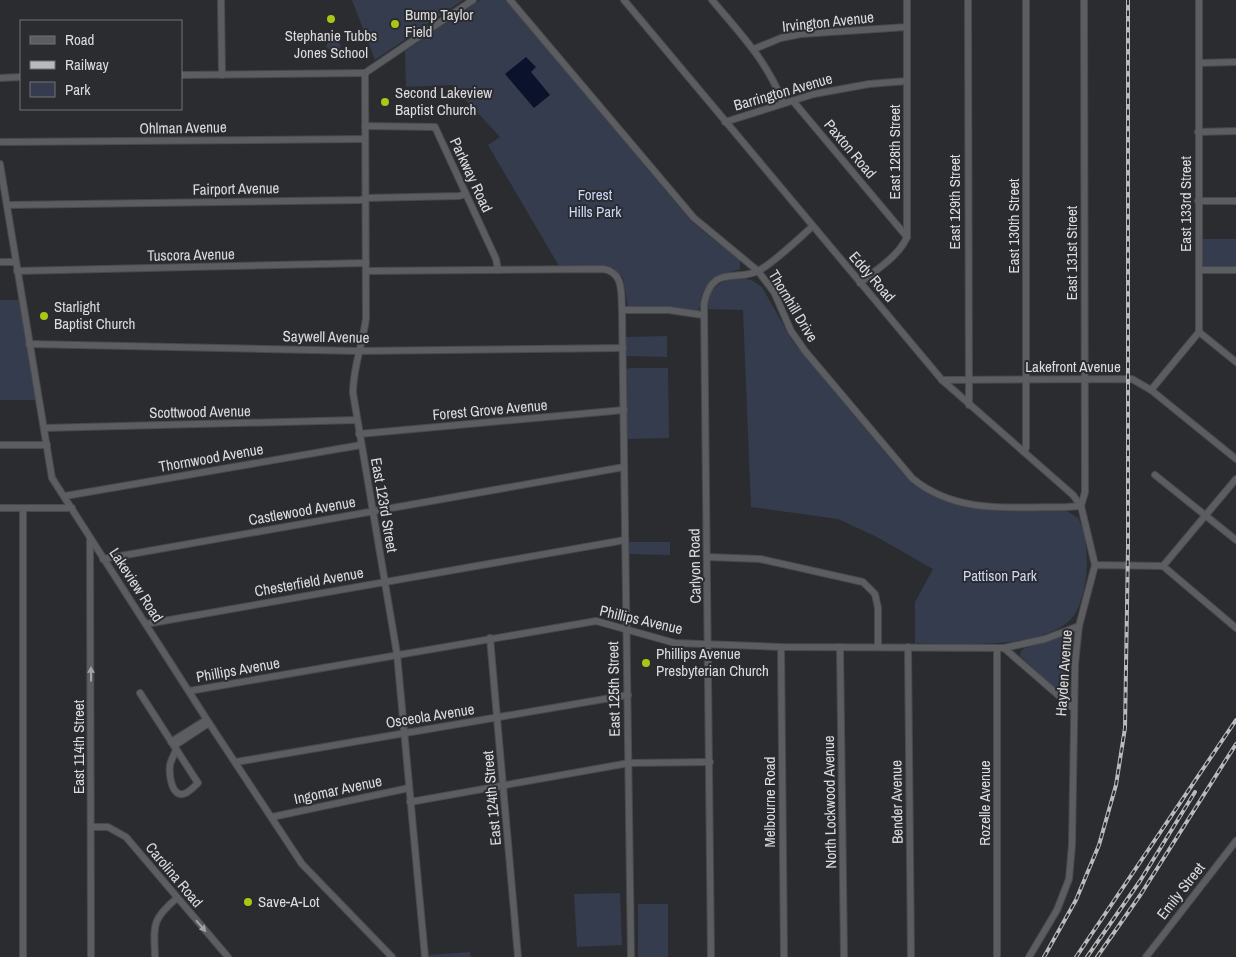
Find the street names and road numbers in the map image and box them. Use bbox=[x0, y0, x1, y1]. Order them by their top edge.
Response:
street label: Irvington Avenue bbox=[781, 6, 875, 37]
street label: Barrington Avenue bbox=[731, 67, 835, 116]
street label: East 128th Street bbox=[884, 104, 905, 200]
street label: Paxton Road bbox=[819, 115, 881, 183]
street label: Ohlman Avenue bbox=[139, 116, 227, 139]
street label: Parkway Road bbox=[445, 134, 498, 215]
street label: East 129th Street bbox=[944, 154, 965, 250]
street label: East 133rd Street bbox=[1175, 156, 1196, 252]
street label: Fairport Avenue bbox=[192, 177, 280, 200]
street label: East 130th Street bbox=[1003, 178, 1024, 274]
street label: East 131st Street bbox=[1061, 205, 1082, 300]
street label: Tuscora Avenue bbox=[147, 243, 235, 266]
street label: Eddy Road bbox=[844, 247, 900, 307]
street label: Thornhill Drive bbox=[764, 266, 823, 346]
street label: Saywell Avenue bbox=[283, 325, 370, 348]
street label: Lakefront Avenue bbox=[1025, 356, 1121, 377]
street label: Forest Grove Avenue bbox=[432, 394, 549, 425]
street label: Scottwood Avenue bbox=[149, 400, 251, 423]
street label: Thornwood Avenue bbox=[157, 438, 265, 477]
street label: East 123rd Street bbox=[366, 456, 403, 554]
street label: Castlewood Avenue bbox=[247, 491, 357, 530]
street label: Carlyon Road bbox=[683, 528, 706, 604]
street label: Lakeview Road bbox=[105, 543, 168, 626]
street label: Chesterfield Avenue bbox=[253, 562, 365, 601]
street label: Phillips Avenue bbox=[598, 600, 685, 639]
street label: Hayden Avenue bbox=[1050, 629, 1077, 717]
street label: East 125th Street bbox=[602, 641, 625, 737]
street label: Phillips Avenue bbox=[194, 652, 282, 687]
street label: Osceola Avenue bbox=[384, 698, 476, 733]
street label: East 114th Street bbox=[68, 699, 89, 794]
street label: North Lockwood Avenue bbox=[818, 735, 841, 869]
street label: East 124th Street bbox=[477, 749, 506, 846]
street label: Melbourne Road bbox=[759, 757, 780, 847]
street label: Bender Avenue bbox=[885, 760, 908, 844]
street label: Rozelle Avenue bbox=[974, 760, 995, 846]
street label: Ingomar Avenue bbox=[292, 770, 384, 809]
street label: Carolina Road bbox=[141, 838, 208, 912]
street label: Emily Street bbox=[1152, 857, 1210, 924]

